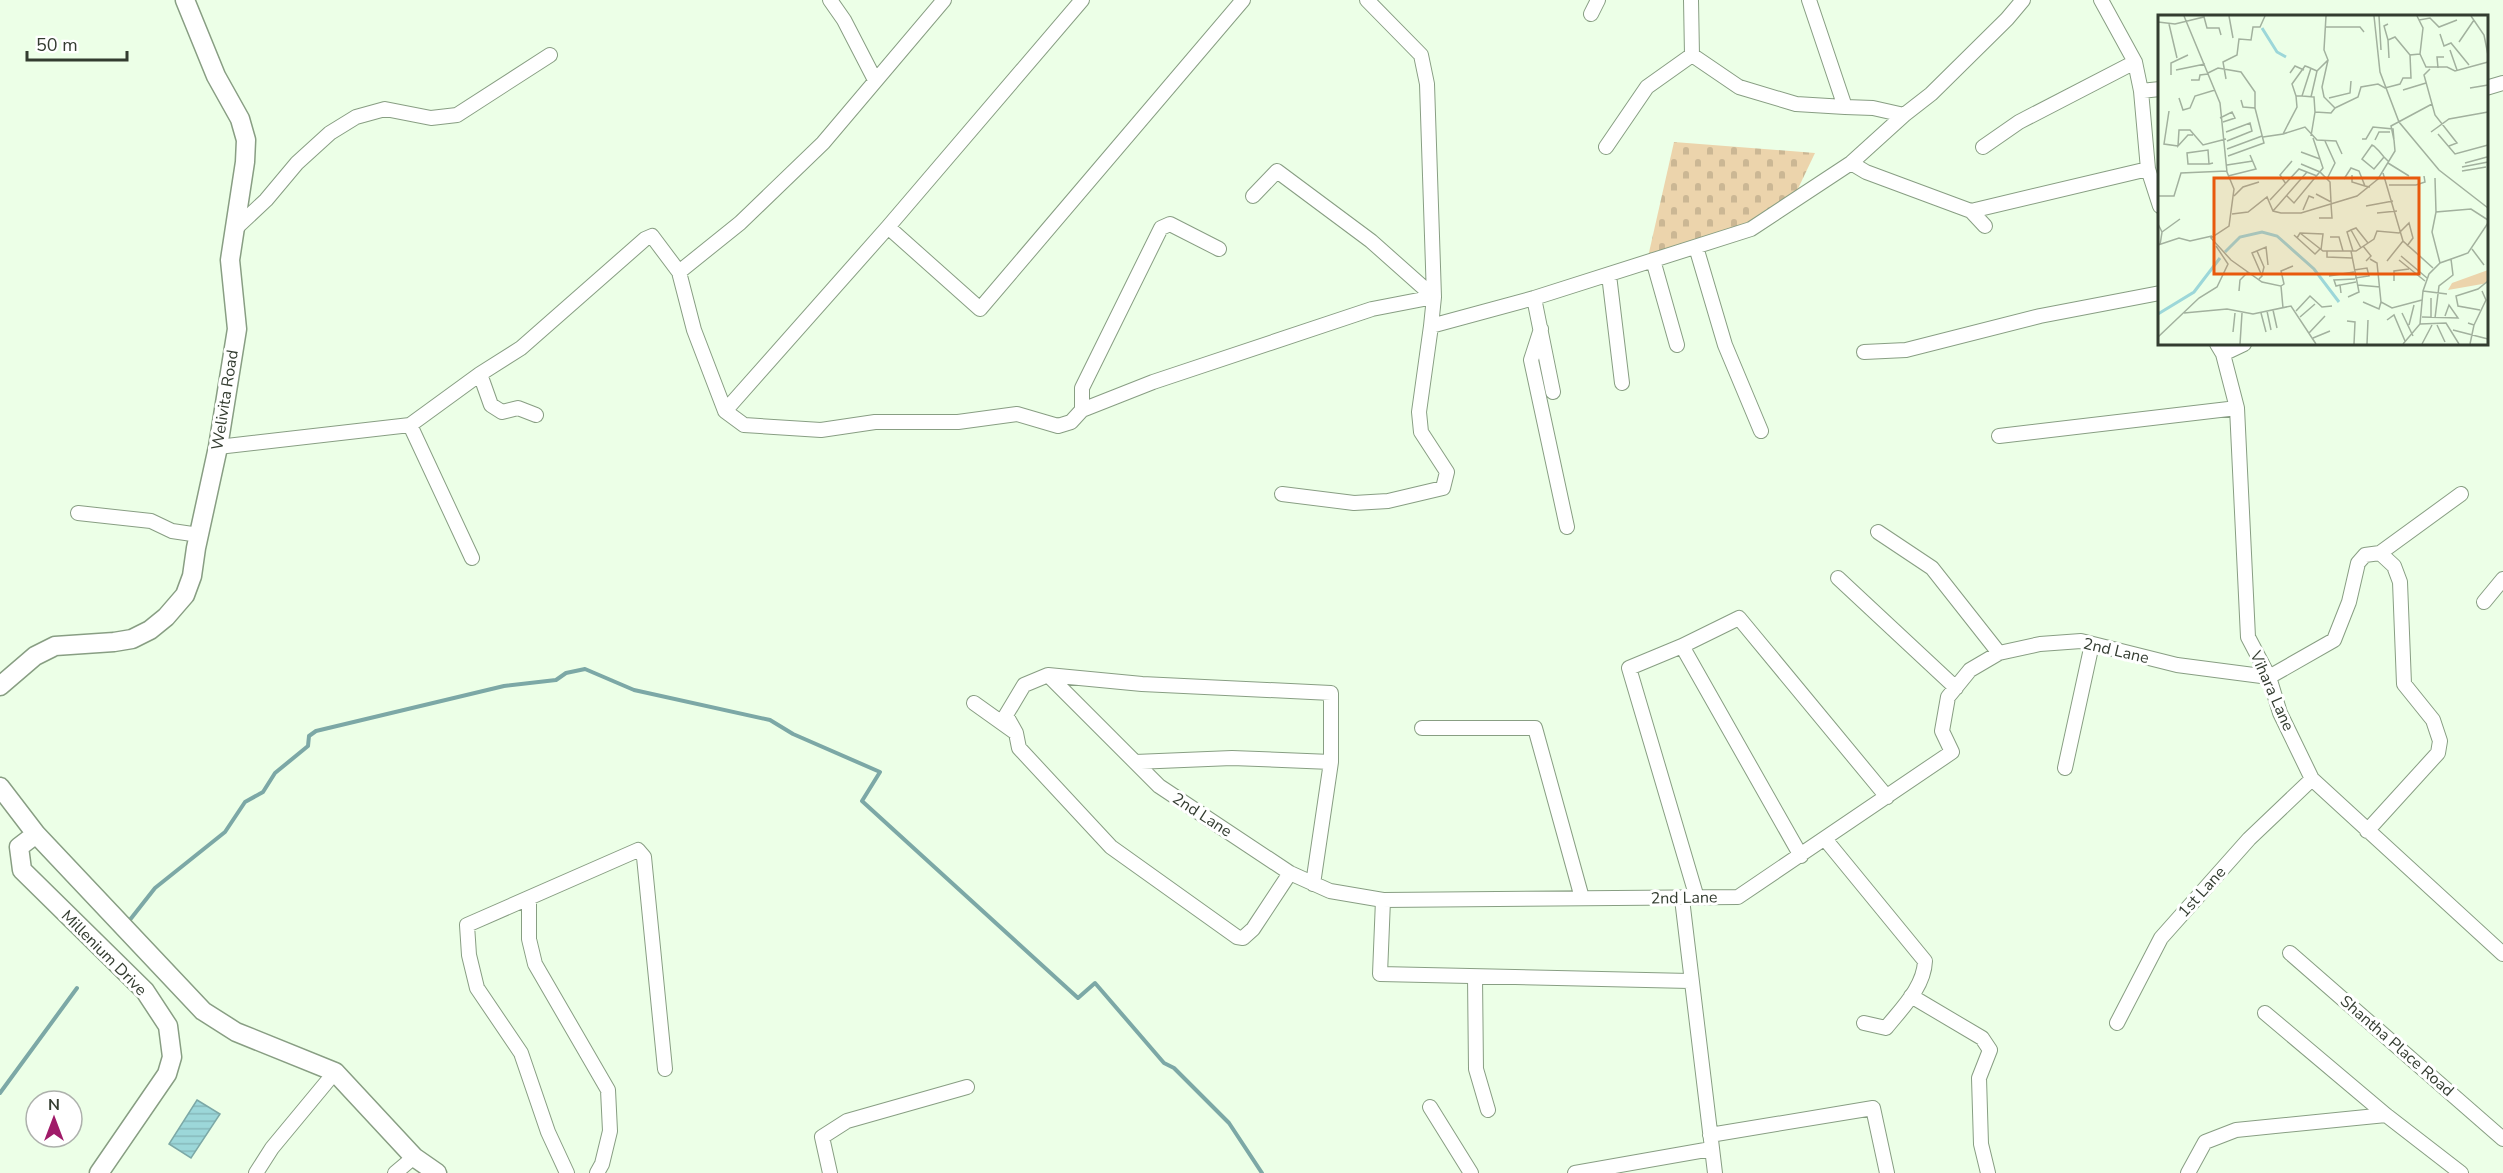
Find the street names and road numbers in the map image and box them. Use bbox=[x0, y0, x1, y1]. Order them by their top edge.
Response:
street label: Welivita Road bbox=[206, 348, 244, 452]
street label: 2nd Lane bbox=[2081, 633, 2151, 669]
street label: Vihara Lane bbox=[2244, 647, 2299, 734]
street label: 2nd Lane bbox=[1168, 788, 1236, 842]
street label: 1st Lane bbox=[2173, 862, 2231, 922]
street label: 2nd Lane bbox=[1650, 886, 1718, 910]
street label: Millenium Drive bbox=[56, 905, 152, 1001]
street label: Shantha Place Road bbox=[2335, 990, 2459, 1102]

